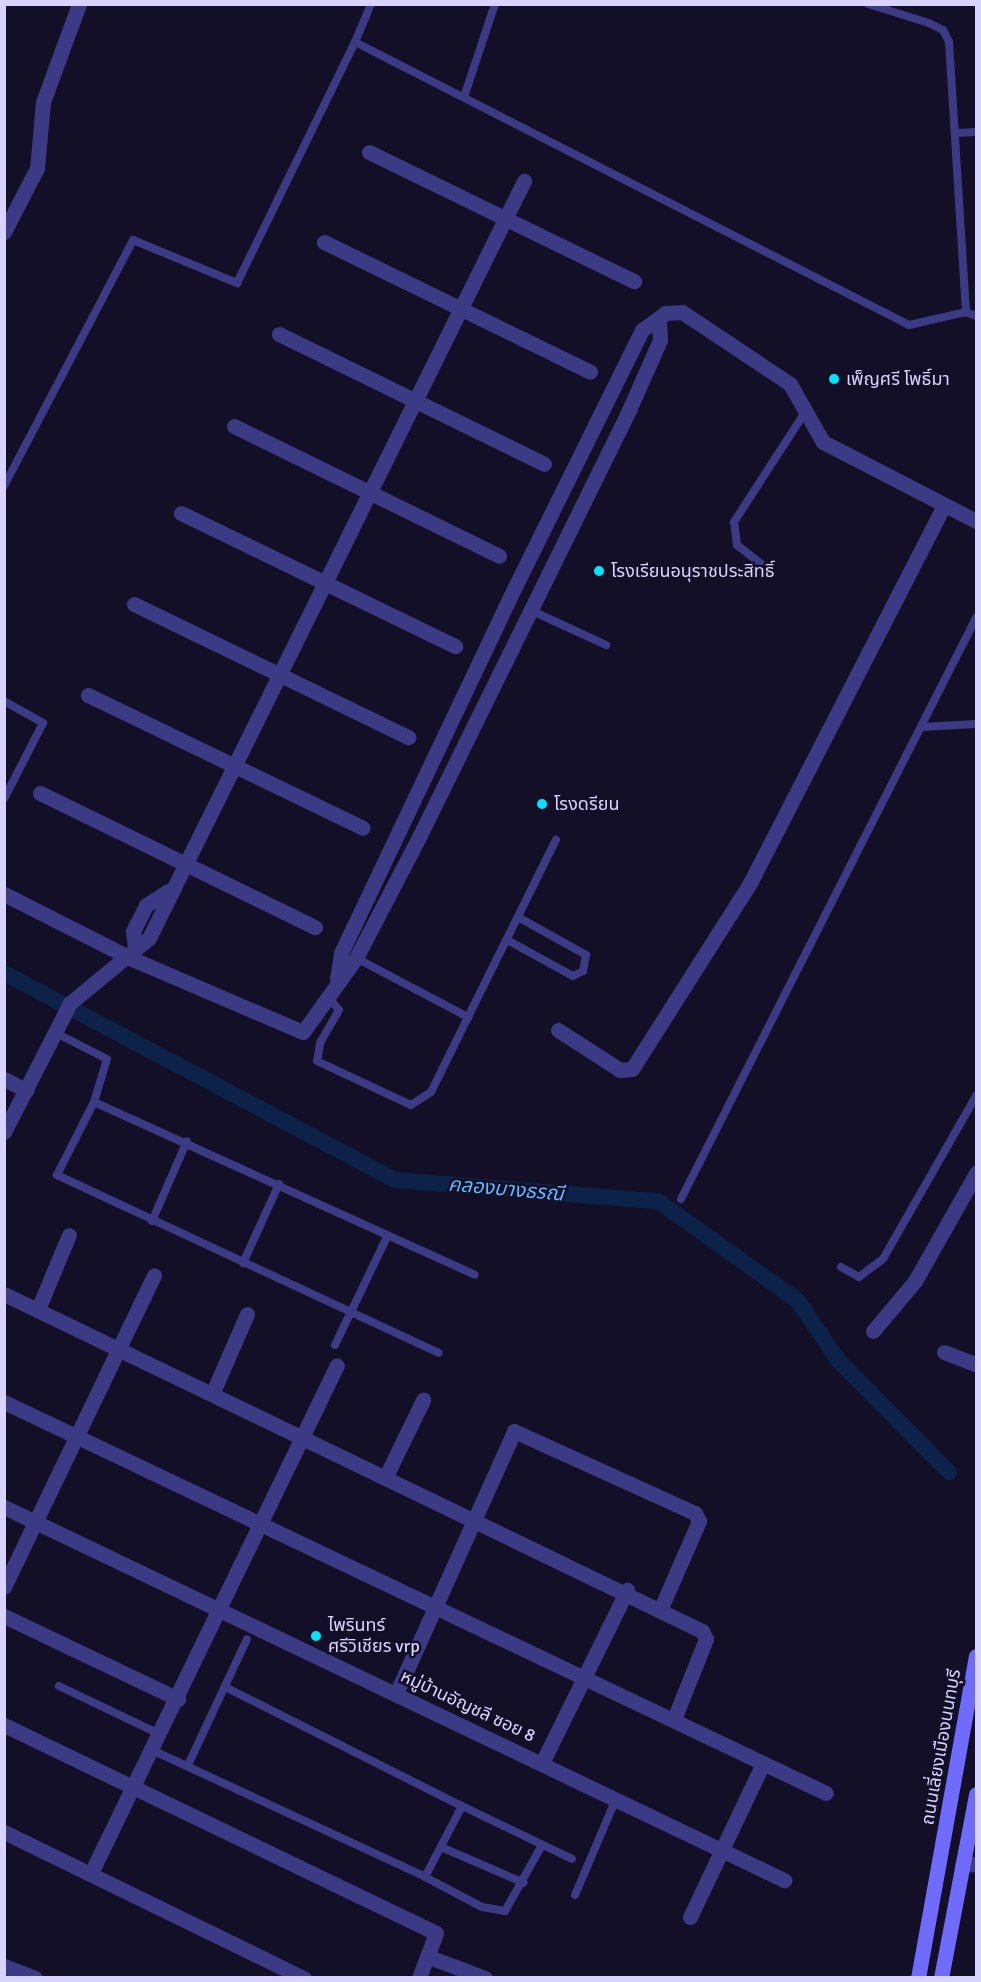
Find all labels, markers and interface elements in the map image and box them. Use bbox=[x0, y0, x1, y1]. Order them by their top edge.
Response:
place label: เพ็ญศรี โพธิ์มา bbox=[846, 368, 950, 390]
marker: เพ็ญศรี โพธิ์มา bbox=[827, 372, 841, 386]
place label: โรงเรียนอนุราชประสิทธิ์ bbox=[611, 560, 775, 582]
marker: โรงเรียนอนุราชประสิทธิ์ bbox=[592, 564, 606, 578]
place label: โรงดรียน bbox=[554, 793, 619, 815]
marker: โรงดรียน bbox=[535, 797, 549, 811]
water label: คลองบางธรณี bbox=[447, 1172, 565, 1206]
place label: ไพรินทร์ ศรีวิเชียร vrp bbox=[328, 1615, 420, 1658]
marker: ไพรินทร์ ศรีวิเชียร vrp bbox=[309, 1629, 323, 1643]
street label: หมู่บ้านอัญชลี ซอย 8 bbox=[397, 1665, 539, 1747]
street label: ถนนเลี่ยงเมืองนนทบุรี bbox=[917, 1667, 965, 1827]

